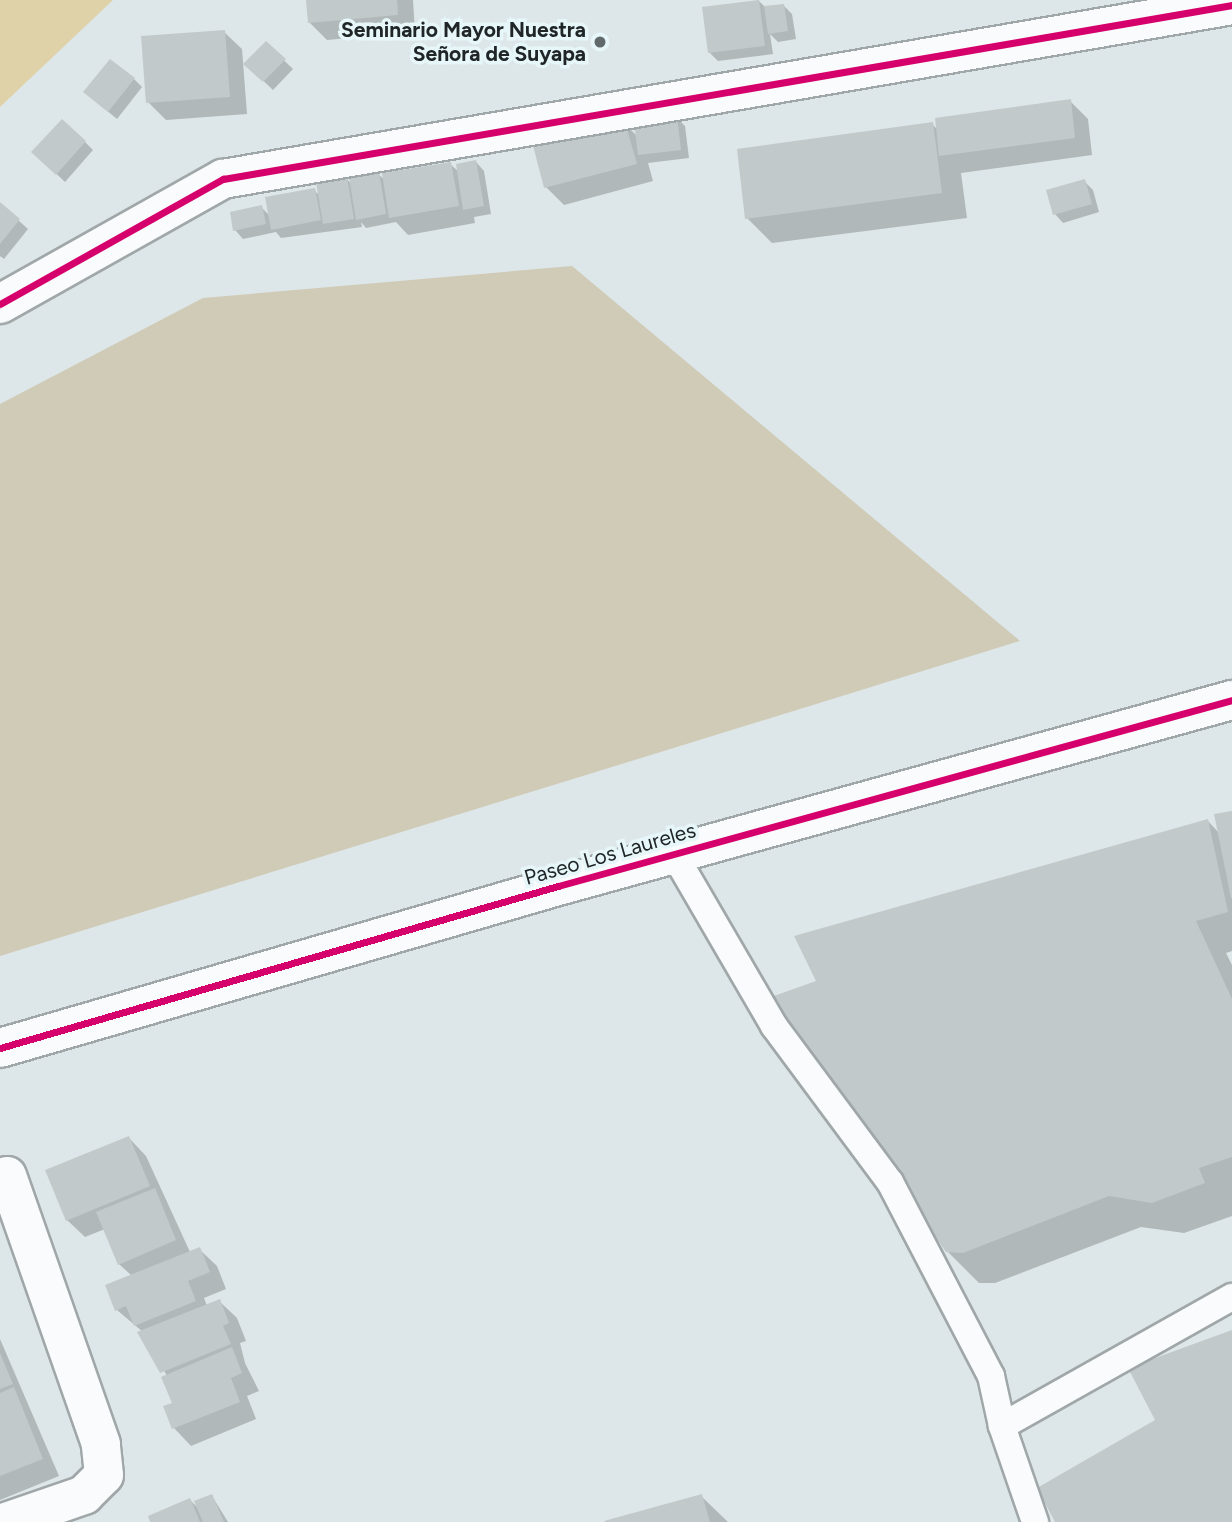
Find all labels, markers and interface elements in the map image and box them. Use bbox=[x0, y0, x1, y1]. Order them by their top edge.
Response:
place label: Seminario Mayor Nuestra Señora de Suyapa bbox=[341, 17, 586, 67]
marker: Seminario Mayor Nuestra Señora de Suyapa bbox=[592, 34, 608, 50]
street label: Paseo Los Laureles bbox=[521, 817, 699, 891]

